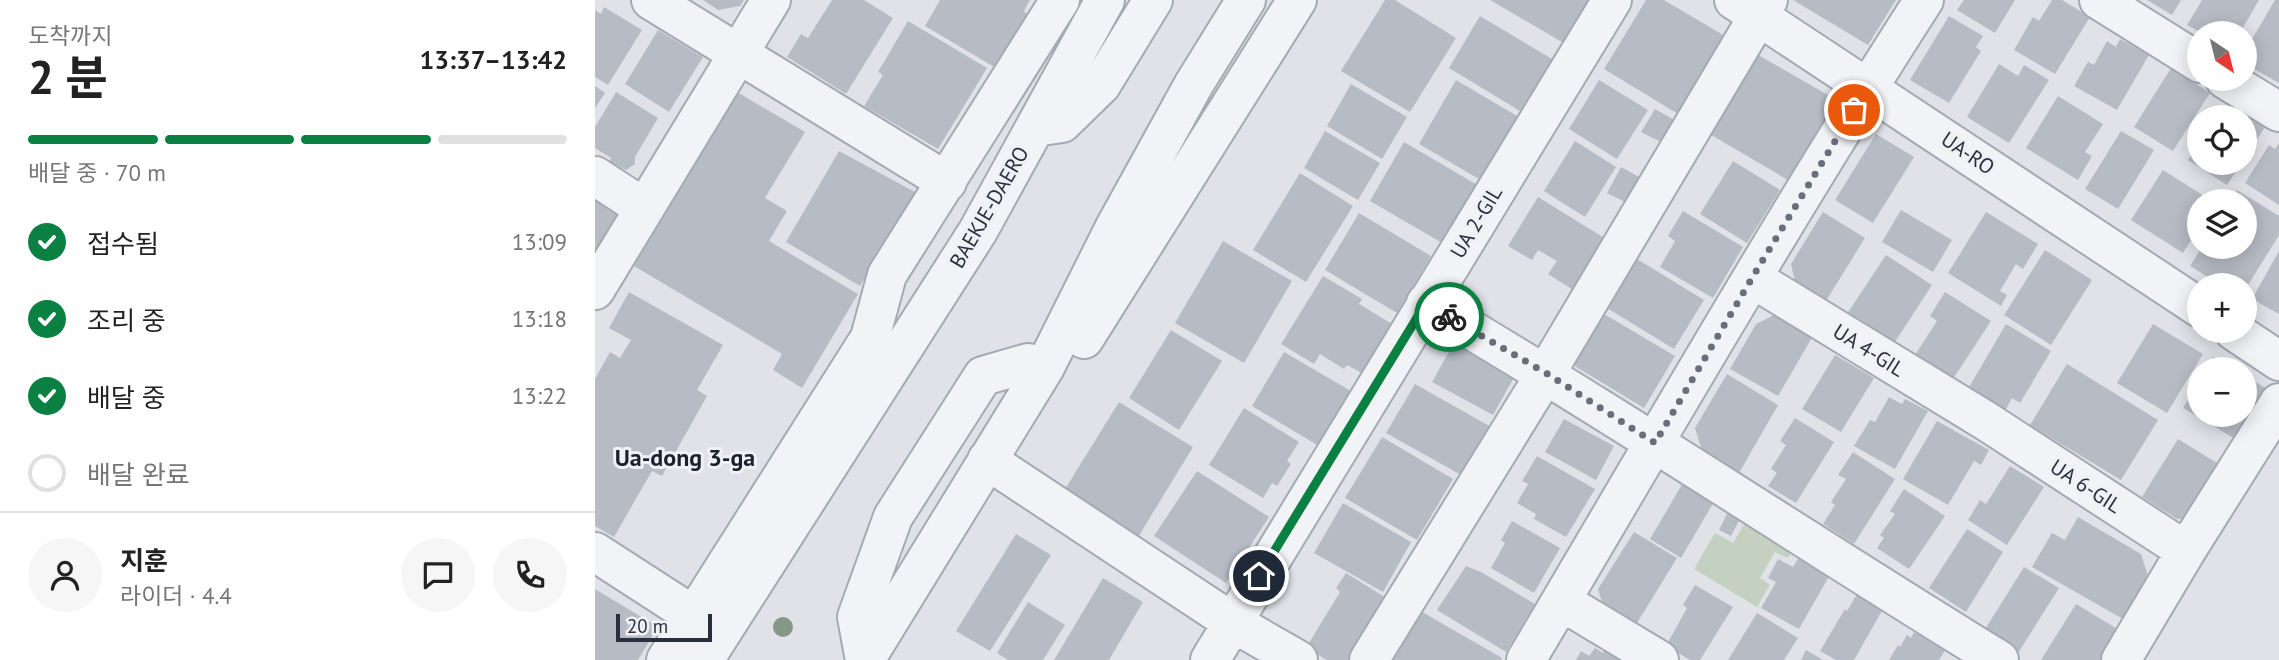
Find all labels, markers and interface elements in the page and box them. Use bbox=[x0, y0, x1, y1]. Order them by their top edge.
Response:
text: 도착까지 bbox=[28, 21, 113, 50]
north arrow bbox=[2187, 21, 2257, 91]
map controls bbox=[2187, 21, 2257, 427]
text: 13:37–13:42 bbox=[420, 43, 567, 76]
text: 2 분 bbox=[28, 47, 108, 107]
pin bbox=[1824, 80, 1884, 140]
icon: bag bbox=[1835, 91, 1873, 129]
button: locate bbox=[2187, 105, 2257, 175]
street label: UA-RO bbox=[1936, 125, 2000, 181]
street label: BAEKJE-DAERO bbox=[943, 141, 1035, 273]
text: 배달 중 · 70 m bbox=[28, 158, 166, 187]
street label: UA 2-GIL bbox=[1444, 181, 1508, 263]
button: layers bbox=[2187, 189, 2257, 259]
icon: check bbox=[28, 223, 66, 261]
text: 접수됨 bbox=[87, 227, 159, 260]
text: 13:09 bbox=[512, 227, 567, 256]
button: + bbox=[2187, 273, 2257, 343]
courier bbox=[1414, 282, 1484, 352]
icon: bike bbox=[1430, 298, 1468, 336]
icon: check bbox=[28, 300, 66, 338]
text: 조리 중 bbox=[87, 304, 166, 337]
text: 13:18 bbox=[512, 304, 567, 333]
street label: UA 4-GIL bbox=[1828, 317, 1910, 383]
button: − bbox=[2187, 357, 2257, 427]
icon: check bbox=[28, 377, 66, 415]
text: 배달 중 bbox=[87, 381, 166, 414]
text: 13:22 bbox=[512, 381, 567, 410]
district label: Ua-dong 3-ga bbox=[615, 442, 755, 473]
street label: UA 6-GIL bbox=[2045, 453, 2127, 519]
text: 배달 완료 bbox=[87, 458, 190, 491]
button: person bbox=[28, 538, 102, 612]
button: chat bbox=[401, 538, 475, 612]
button: phone bbox=[493, 538, 567, 612]
text: 지훈 bbox=[120, 544, 168, 577]
pin bbox=[1229, 546, 1289, 606]
icon: home bbox=[1240, 557, 1278, 595]
text: 라이더 · 4.4 bbox=[120, 581, 232, 610]
scale bar bbox=[616, 611, 712, 643]
text: 20 m bbox=[627, 614, 668, 638]

